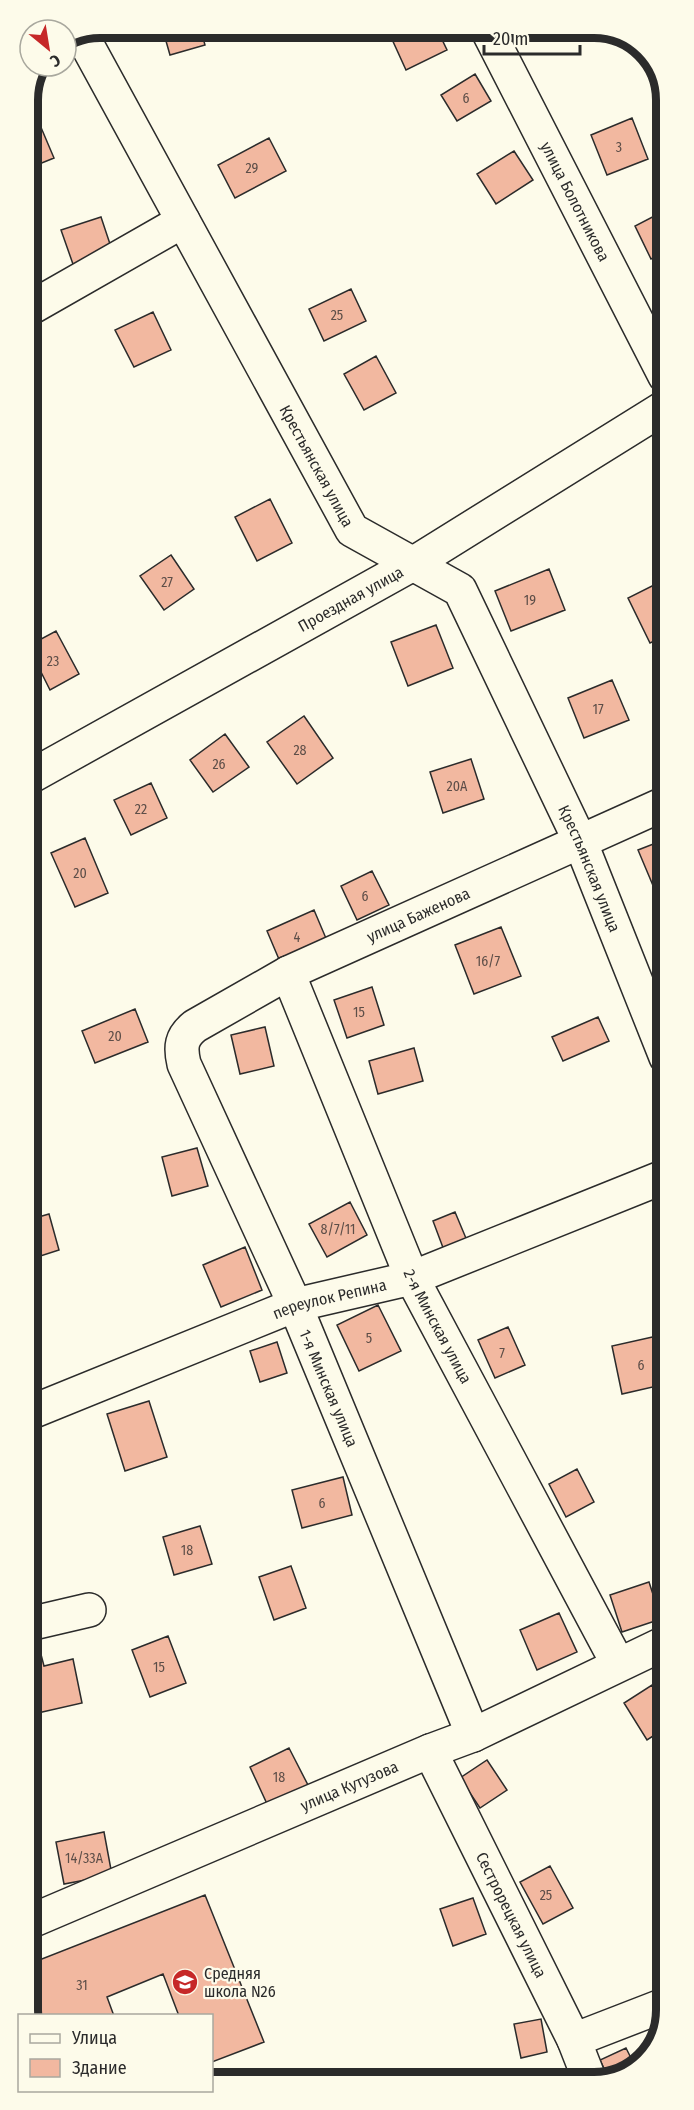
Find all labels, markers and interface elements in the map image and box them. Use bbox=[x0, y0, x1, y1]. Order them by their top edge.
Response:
north arrow bbox=[18, 18, 78, 78]
scale bar bbox=[484, 18, 580, 56]
text: 20 m bbox=[493, 28, 528, 50]
text: С bbox=[46, 50, 64, 71]
house number: 6 bbox=[463, 90, 470, 107]
street label: улица Болотникова bbox=[536, 139, 614, 265]
house number: 3 bbox=[616, 139, 622, 156]
house number: 29 bbox=[246, 160, 259, 177]
house number: 25 bbox=[331, 307, 343, 324]
street label: Крестьянская улица bbox=[276, 402, 357, 530]
street label: Проездная улица bbox=[295, 562, 407, 636]
house number: 27 bbox=[161, 574, 173, 591]
house number: 19 bbox=[524, 592, 536, 609]
house number: 23 bbox=[47, 653, 59, 670]
house number: 17 bbox=[592, 701, 604, 718]
house number: 28 bbox=[293, 742, 307, 759]
house number: 26 bbox=[212, 756, 226, 773]
house number: 20А bbox=[447, 778, 468, 795]
house number: 22 bbox=[135, 801, 147, 818]
street label: Крестьянская улица bbox=[554, 802, 624, 935]
house number: 20 bbox=[73, 865, 87, 882]
street label: улица Баженова bbox=[364, 883, 473, 946]
house number: 6 bbox=[362, 888, 369, 905]
house number: 4 bbox=[294, 929, 301, 946]
house number: 16/7 bbox=[476, 953, 500, 970]
house number: 15 bbox=[353, 1004, 365, 1021]
house number: 20 bbox=[108, 1028, 122, 1045]
house number: 8/7/11 bbox=[320, 1221, 356, 1238]
street label: 2-я Минская улица bbox=[399, 1267, 476, 1387]
street label: переулок Репина bbox=[270, 1275, 388, 1323]
street label: 1-я Минская улица bbox=[295, 1327, 362, 1450]
house number: 5 bbox=[366, 1330, 372, 1347]
house number: 7 bbox=[499, 1345, 505, 1362]
house number: 6 bbox=[638, 1357, 645, 1374]
house number: 6 bbox=[319, 1495, 326, 1512]
house number: 18 bbox=[181, 1542, 193, 1559]
house number: 15 bbox=[153, 1659, 165, 1676]
street label: улица Кутузова bbox=[298, 1757, 401, 1815]
house number: 18 bbox=[273, 1769, 285, 1786]
street label: Сестрорецкая улица bbox=[472, 1849, 550, 1981]
house number: 14/33А bbox=[65, 1850, 104, 1867]
house number: 25 bbox=[540, 1887, 552, 1904]
place label: Средняя школа N26 bbox=[204, 1964, 276, 2001]
school or university icon: Средняя школа N26 bbox=[170, 1967, 200, 1997]
house number: 31 bbox=[76, 1977, 88, 1994]
legend bbox=[18, 2014, 213, 2092]
text: Улица bbox=[71, 2027, 117, 2049]
text: Здание bbox=[72, 2057, 127, 2079]

